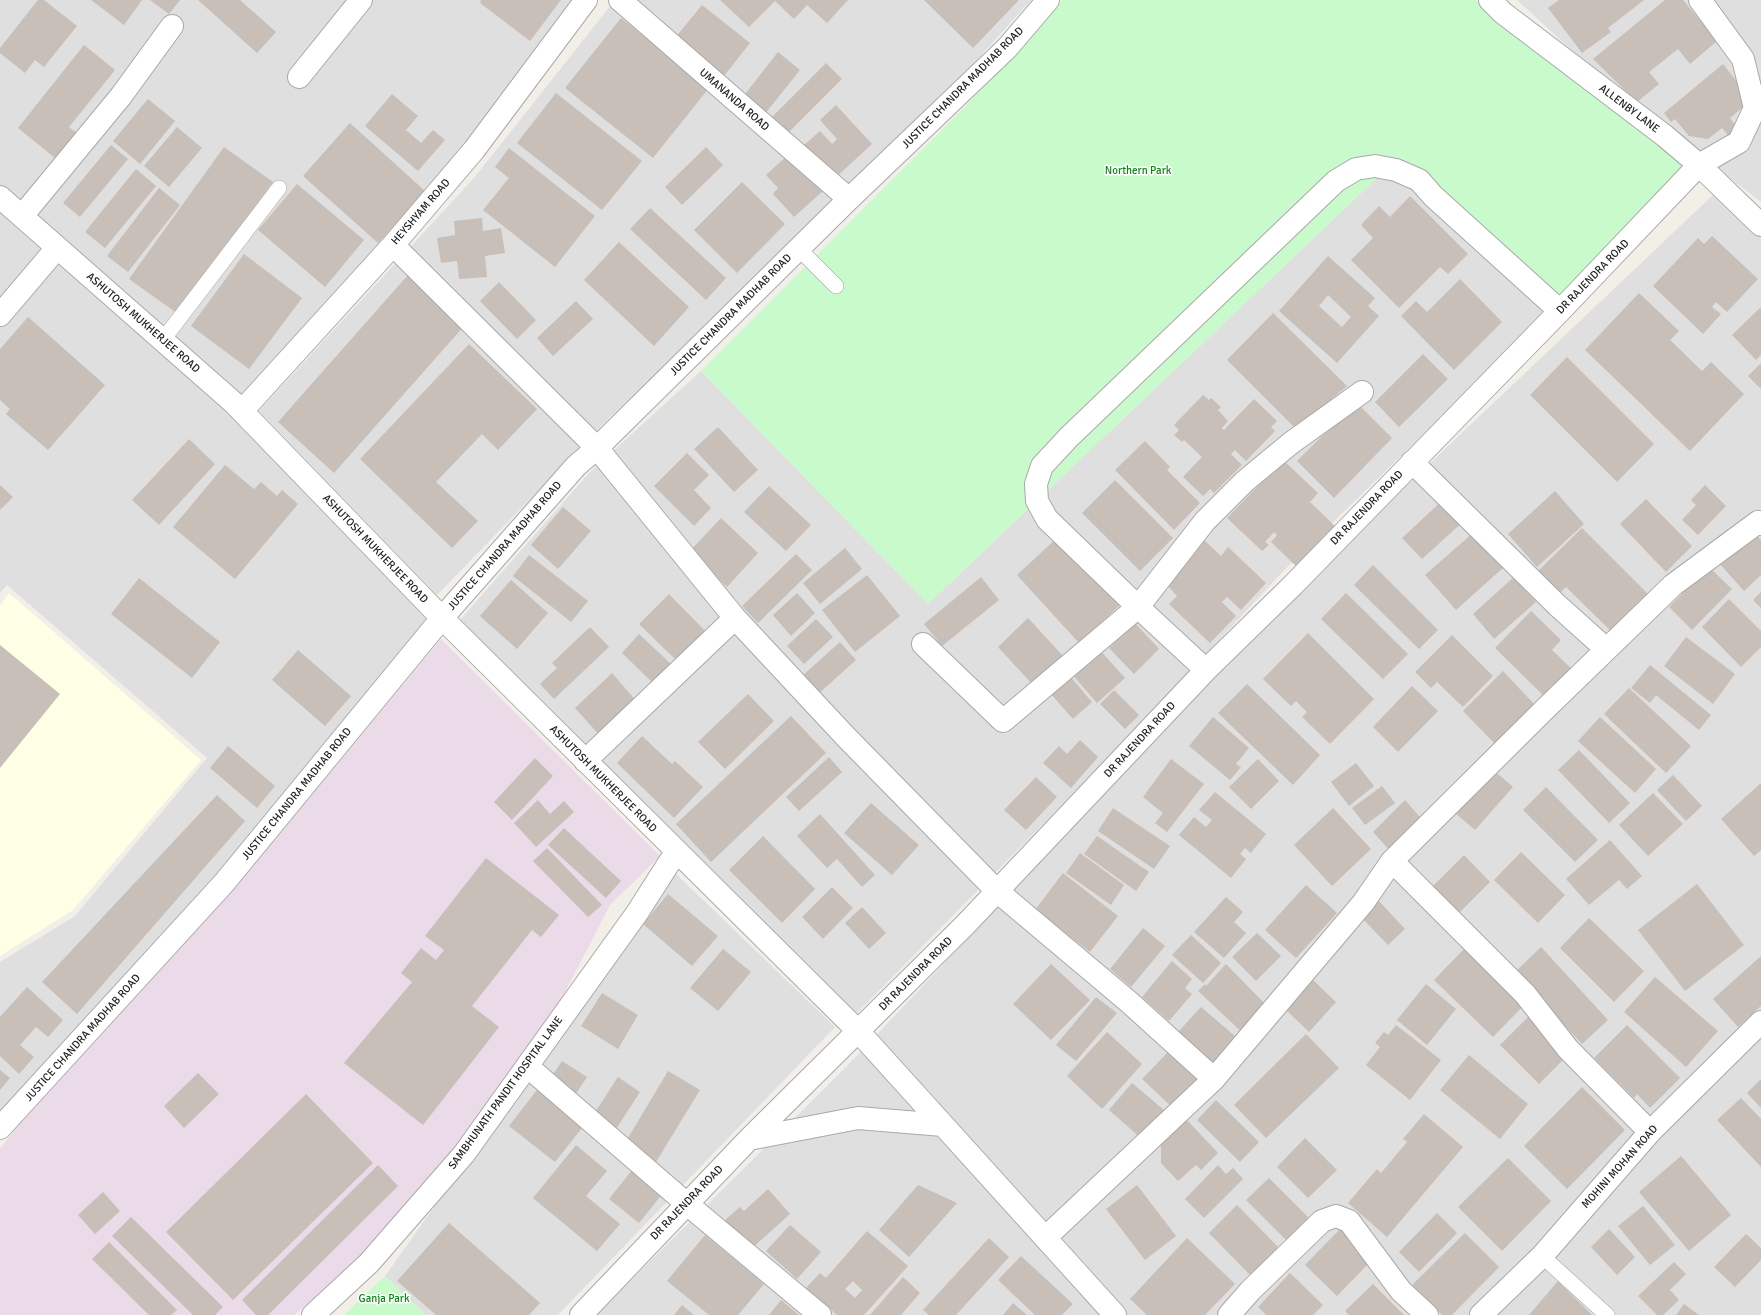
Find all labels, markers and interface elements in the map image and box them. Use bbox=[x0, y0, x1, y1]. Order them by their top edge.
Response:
street label: JUSTICE CHANDRA MADHAB ROAD bbox=[899, 24, 1027, 152]
street label: UMANANDA ROAD bbox=[696, 66, 772, 134]
street label: ALLENBY LANE bbox=[1596, 82, 1662, 136]
park label: Northern Park bbox=[1105, 164, 1171, 178]
street label: HEYSHYAM ROAD bbox=[389, 176, 453, 248]
street label: DR RAJENDRA ROAD bbox=[1554, 237, 1632, 317]
street label: JUSTICE CHANDRA MADHAB ROAD bbox=[667, 251, 795, 379]
street label: ASHUTOSH MUKHERJEE ROAD bbox=[84, 270, 202, 376]
street label: DR RAJENDRA ROAD bbox=[1328, 468, 1406, 548]
street label: JUSTICE CHANDRA MADHAB ROAD bbox=[445, 479, 565, 613]
street label: ASHUTOSH MUKHERJEE ROAD bbox=[320, 492, 430, 606]
street label: DR RAJENDRA ROAD bbox=[1102, 699, 1178, 781]
street label: ASHUTOSH MUKHERJEE ROAD bbox=[547, 723, 659, 835]
street label: JUSTICE CHANDRA MADHAB ROAD bbox=[239, 725, 355, 863]
street label: DR RAJENDRA ROAD bbox=[876, 934, 956, 1014]
street label: JUSTICE CHANDRA MADHAB ROAD bbox=[22, 972, 144, 1104]
street label: SAMBHUNATH PANDIT HOSPITAL LANE bbox=[446, 1014, 566, 1172]
street label: MOHINI MOHAN ROAD bbox=[1579, 1123, 1661, 1211]
street label: DR RAJENDRA ROAD bbox=[648, 1163, 726, 1243]
park label: Ganja Park bbox=[359, 1292, 409, 1306]

